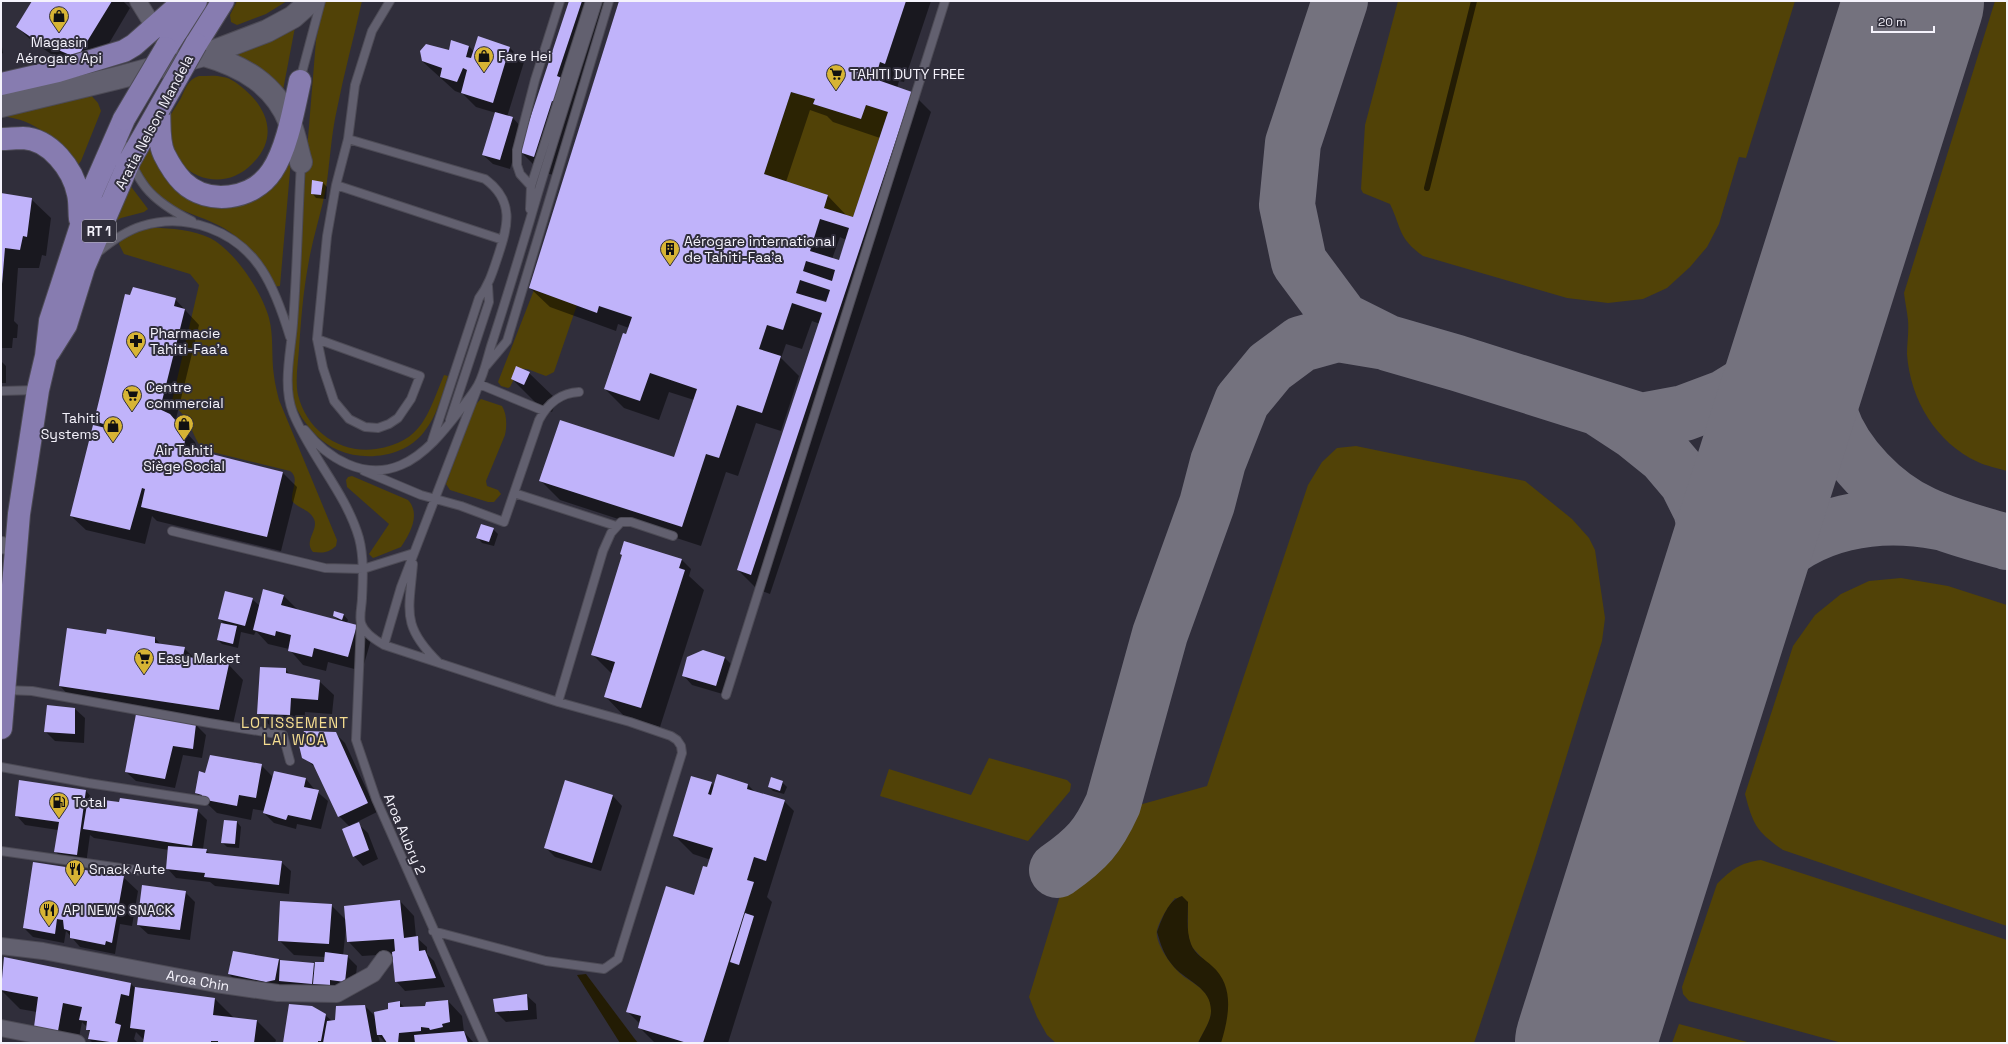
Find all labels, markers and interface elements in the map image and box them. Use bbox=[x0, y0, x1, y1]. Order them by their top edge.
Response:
shop icon: Magasin Aérogare Api bbox=[48, 5, 70, 33]
scale bar bbox=[1872, 8, 1934, 34]
text: 20 m bbox=[1878, 14, 1906, 30]
place label: Magasin Aérogare Api bbox=[16, 33, 102, 67]
shop icon: Fare Hei bbox=[473, 45, 495, 73]
place label: Fare Hei bbox=[498, 47, 551, 65]
street label: Aratia Nelson Mandela bbox=[111, 52, 197, 192]
supermarket icon: TAHITI DUTY FREE bbox=[825, 63, 847, 91]
place label: TAHITI DUTY FREE bbox=[850, 65, 965, 83]
road number: RT 1 bbox=[82, 220, 116, 242]
place label: Aérogare international de Tahiti-Faa'a bbox=[684, 232, 835, 266]
building icon: Aérogare international de Tahiti-Faa'a bbox=[659, 238, 681, 266]
place label: Pharmacie Tahiti-Faa'a bbox=[150, 324, 228, 358]
pharmacy icon: Pharmacie Tahiti-Faa'a bbox=[125, 330, 147, 358]
place label: Centre commercial bbox=[146, 378, 224, 412]
supermarket icon: Centre commercial bbox=[121, 384, 143, 412]
place label: Tahiti Systems bbox=[41, 409, 99, 443]
shop icon: Air Tahiti Siège Social bbox=[173, 413, 195, 441]
shop icon: Tahiti Systems bbox=[102, 415, 124, 443]
place label: Air Tahiti Siège Social bbox=[143, 441, 225, 475]
supermarket icon: Easy Market bbox=[133, 647, 155, 675]
place label: Easy Market bbox=[158, 649, 240, 667]
district label: LOTISSEMENT LAI WOA bbox=[241, 713, 349, 749]
fuel station icon: Total bbox=[48, 791, 70, 819]
street label: Aroa Aubry 2 bbox=[380, 791, 430, 877]
place label: Total bbox=[73, 793, 106, 811]
restaurant icon: Snack Aute bbox=[64, 858, 86, 886]
place label: Snack Aute bbox=[89, 860, 165, 878]
restaurant icon: API NEWS SNACK bbox=[38, 899, 60, 927]
place label: API NEWS SNACK bbox=[63, 901, 173, 919]
street label: Aroa Chin bbox=[165, 966, 231, 995]

